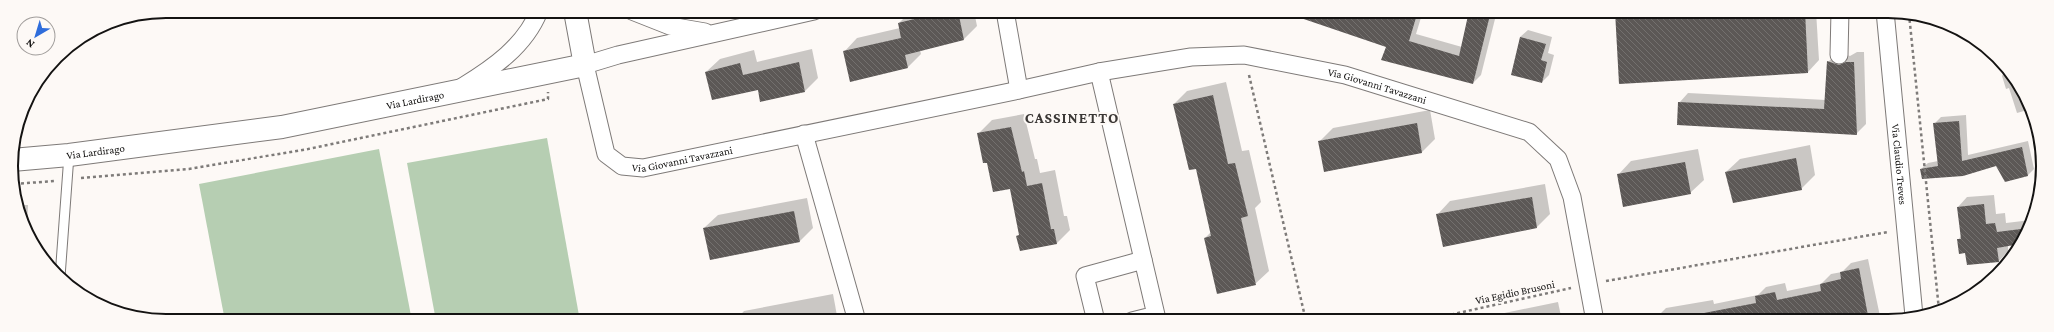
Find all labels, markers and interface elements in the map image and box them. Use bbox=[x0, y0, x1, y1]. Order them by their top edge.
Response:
north arrow bbox=[16, 16, 56, 56]
text: N bbox=[23, 37, 36, 51]
street label: Via Giovanni Tavazzani bbox=[1327, 66, 1428, 106]
street label: Via Lardirago bbox=[385, 88, 446, 112]
district label: CASSINETTO bbox=[1025, 110, 1119, 126]
street label: Via Claudio Treves bbox=[1890, 123, 1909, 205]
street label: Via Lardirago bbox=[66, 142, 126, 161]
street label: Via Giovanni Tavazzani bbox=[631, 144, 734, 174]
street label: Via Egidio Brusoni bbox=[1474, 278, 1556, 307]

